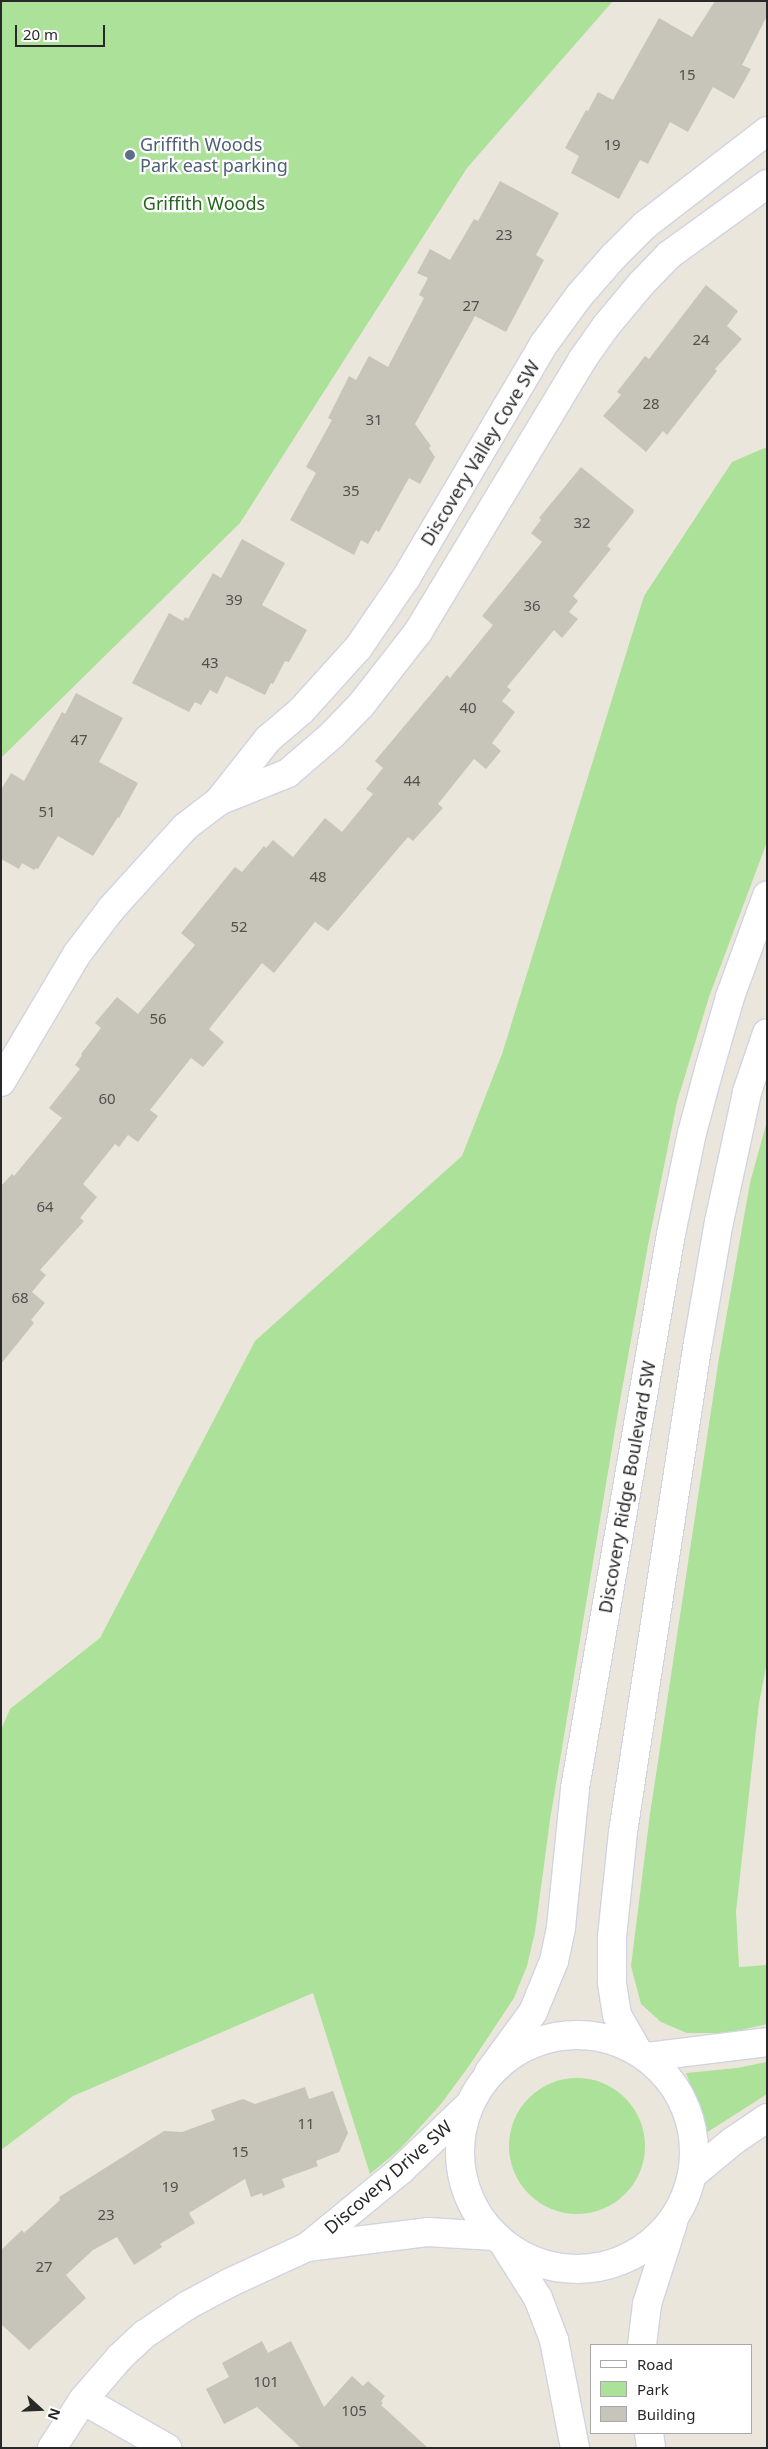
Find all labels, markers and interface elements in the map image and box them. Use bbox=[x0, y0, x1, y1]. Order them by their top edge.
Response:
scale bar bbox=[18, 15, 108, 47]
text: 20 m bbox=[23, 24, 58, 44]
house number: 15 bbox=[678, 66, 696, 84]
place label: Griffith Woods Park east parking bbox=[140, 134, 288, 176]
house number: 19 bbox=[603, 136, 621, 154]
marker: Griffith Woods Park east parking bbox=[124, 149, 136, 161]
park label: Griffith Woods bbox=[143, 192, 265, 214]
house number: 23 bbox=[495, 226, 513, 244]
house number: 27 bbox=[462, 297, 480, 315]
house number: 24 bbox=[692, 331, 710, 349]
street label: Discovery Valley Cove SW bbox=[416, 357, 544, 549]
house number: 28 bbox=[642, 395, 660, 413]
house number: 31 bbox=[365, 411, 383, 429]
house number: 35 bbox=[342, 482, 360, 500]
house number: 32 bbox=[573, 514, 591, 532]
house number: 39 bbox=[225, 591, 243, 609]
house number: 36 bbox=[523, 597, 541, 615]
house number: 43 bbox=[201, 654, 219, 672]
house number: 40 bbox=[459, 699, 477, 717]
house number: 47 bbox=[70, 731, 88, 749]
house number: 44 bbox=[403, 772, 421, 790]
house number: 51 bbox=[38, 803, 56, 821]
house number: 48 bbox=[309, 868, 327, 886]
house number: 52 bbox=[230, 918, 248, 936]
house number: 56 bbox=[149, 1010, 167, 1028]
house number: 60 bbox=[98, 1090, 116, 1108]
house number: 64 bbox=[36, 1198, 54, 1216]
house number: 68 bbox=[11, 1289, 29, 1307]
street label: Discovery Ridge Boulevard SW bbox=[594, 1359, 660, 1615]
house number: 11 bbox=[297, 2115, 315, 2133]
street label: Discovery Drive SW bbox=[320, 2116, 456, 2238]
house number: 15 bbox=[231, 2143, 249, 2161]
house number: 19 bbox=[161, 2178, 179, 2196]
house number: 23 bbox=[97, 2206, 115, 2224]
house number: 27 bbox=[35, 2258, 53, 2276]
legend bbox=[590, 2344, 753, 2434]
text: Road bbox=[637, 2354, 673, 2374]
house number: 101 bbox=[253, 2373, 279, 2391]
text: Park bbox=[637, 2379, 669, 2399]
north arrow bbox=[15, 2384, 65, 2434]
house number: 105 bbox=[341, 2402, 367, 2420]
text: Building bbox=[637, 2404, 695, 2424]
text: N bbox=[44, 2406, 65, 2423]

